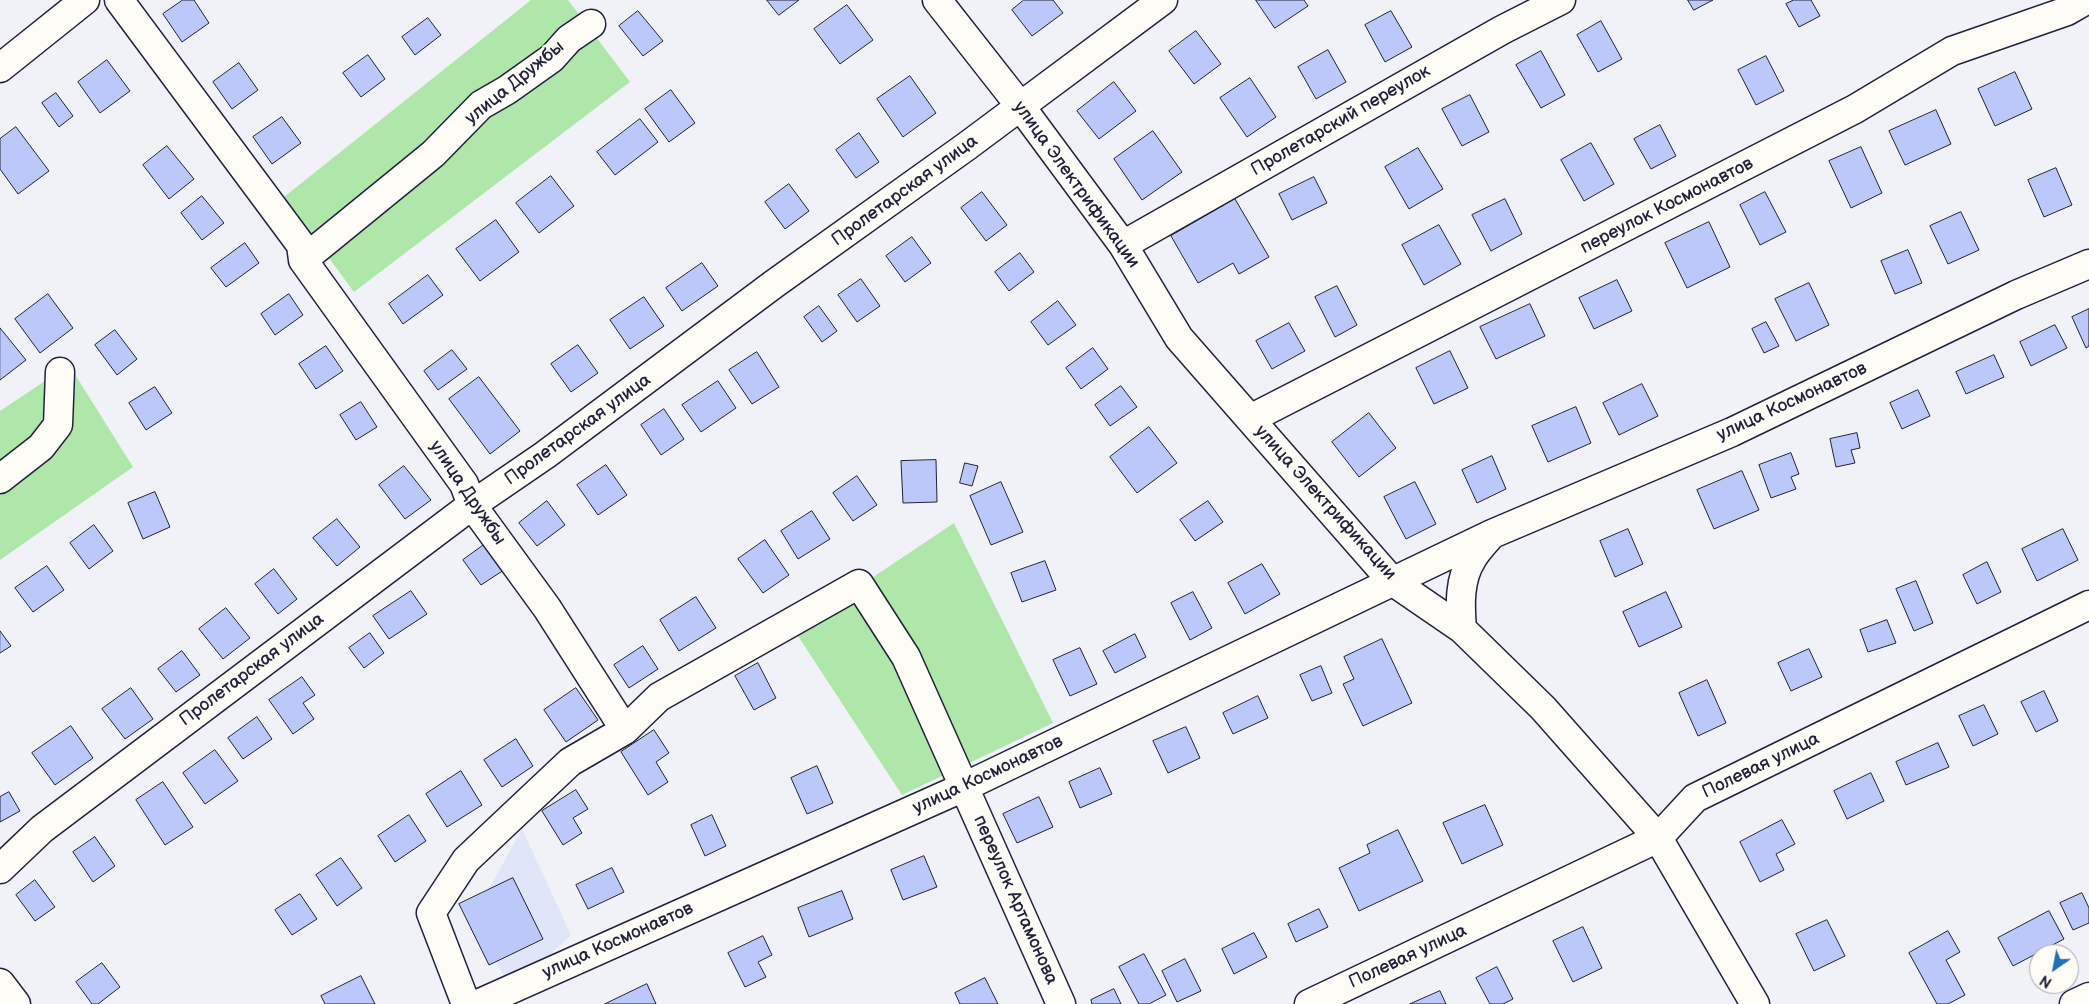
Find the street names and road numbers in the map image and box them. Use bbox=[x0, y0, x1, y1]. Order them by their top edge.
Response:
street label: улица Дружбы bbox=[461, 36, 569, 130]
street label: Пролетарский переулок bbox=[1247, 61, 1435, 181]
street label: улица Электрификации bbox=[1008, 97, 1144, 273]
street label: Пролетарская улица bbox=[828, 131, 982, 251]
street label: переулок Космонавтов bbox=[1577, 153, 1757, 259]
street label: улица Космонавтов bbox=[1714, 358, 1870, 446]
street label: Пролетарская улица bbox=[501, 370, 655, 490]
street label: улица Электрификации bbox=[1250, 421, 1400, 585]
street label: улица Дружбы bbox=[424, 437, 510, 549]
street label: Пролетарская улица bbox=[175, 609, 329, 731]
street label: Полевая улица bbox=[1699, 728, 1823, 804]
street label: улица Космонавтов bbox=[910, 731, 1066, 819]
street label: переулок Артамонова bbox=[968, 812, 1062, 988]
street label: улица Космонавтов bbox=[539, 898, 697, 984]
street label: Полевая улица bbox=[1346, 920, 1470, 994]

